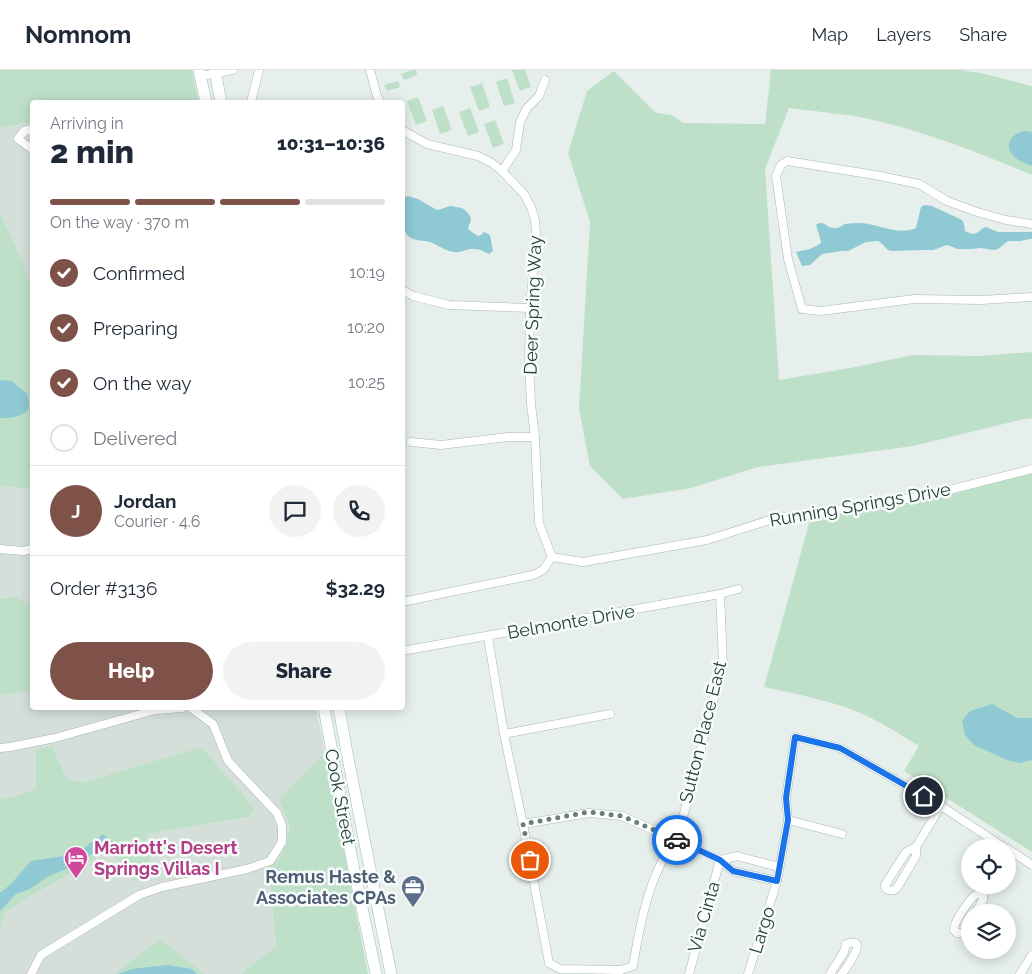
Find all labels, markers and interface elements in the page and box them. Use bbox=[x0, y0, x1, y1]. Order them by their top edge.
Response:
text: Nomnom bbox=[25, 20, 131, 49]
text: Map bbox=[812, 24, 848, 45]
text: Layers bbox=[876, 24, 931, 45]
text: Share bbox=[959, 24, 1007, 45]
text: Arriving in bbox=[50, 114, 124, 133]
text: 10:31–10:36 bbox=[277, 132, 385, 154]
text: 2 min bbox=[50, 133, 134, 170]
text: On the way · 370 m bbox=[50, 213, 189, 232]
street label: Deer Spring Way bbox=[520, 235, 545, 375]
icon: check bbox=[50, 259, 78, 287]
text: Confirmed bbox=[93, 262, 185, 284]
text: 10:19 bbox=[349, 263, 385, 282]
icon: check bbox=[50, 314, 78, 342]
text: Preparing bbox=[93, 317, 178, 339]
text: 10:20 bbox=[347, 318, 385, 337]
icon: check bbox=[50, 369, 78, 397]
text: On the way bbox=[93, 372, 192, 394]
text: 10:25 bbox=[348, 373, 385, 392]
text: Delivered bbox=[93, 427, 177, 449]
street label: Running Springs Drive bbox=[768, 478, 953, 531]
button: chat bbox=[269, 485, 321, 537]
button: phone bbox=[333, 485, 385, 537]
text: Jordan bbox=[114, 490, 177, 512]
text: J bbox=[71, 500, 81, 522]
text: Courier · 4.6 bbox=[114, 512, 200, 531]
text: Order #3136 bbox=[50, 577, 157, 599]
text: $32.29 bbox=[326, 577, 385, 599]
street label: Belmonte Drive bbox=[506, 600, 637, 643]
button: Help bbox=[50, 642, 213, 700]
button: Share bbox=[223, 642, 385, 700]
street label: Sutton Place East bbox=[675, 659, 730, 805]
street label: Cook Street bbox=[321, 747, 360, 847]
pin bbox=[903, 775, 945, 817]
icon: home bbox=[910, 782, 938, 810]
courier bbox=[652, 815, 702, 865]
icon: car bbox=[663, 826, 691, 854]
place label: Marriott's Desert Springs Villas I bbox=[94, 837, 237, 879]
pin bbox=[509, 839, 551, 881]
map controls bbox=[961, 839, 1016, 959]
button: locate bbox=[961, 839, 1016, 894]
hotel icon: Marriott's Desert Springs Villas I bbox=[63, 845, 89, 879]
icon: bag bbox=[516, 846, 544, 874]
place label: Remus Haste & Associates CPAs bbox=[256, 866, 396, 908]
office icon: Remus Haste & Associates CPAs bbox=[400, 874, 426, 908]
street label: Via Cinta bbox=[683, 879, 724, 955]
street label: Largo bbox=[744, 903, 779, 956]
button: layers bbox=[961, 904, 1016, 959]

